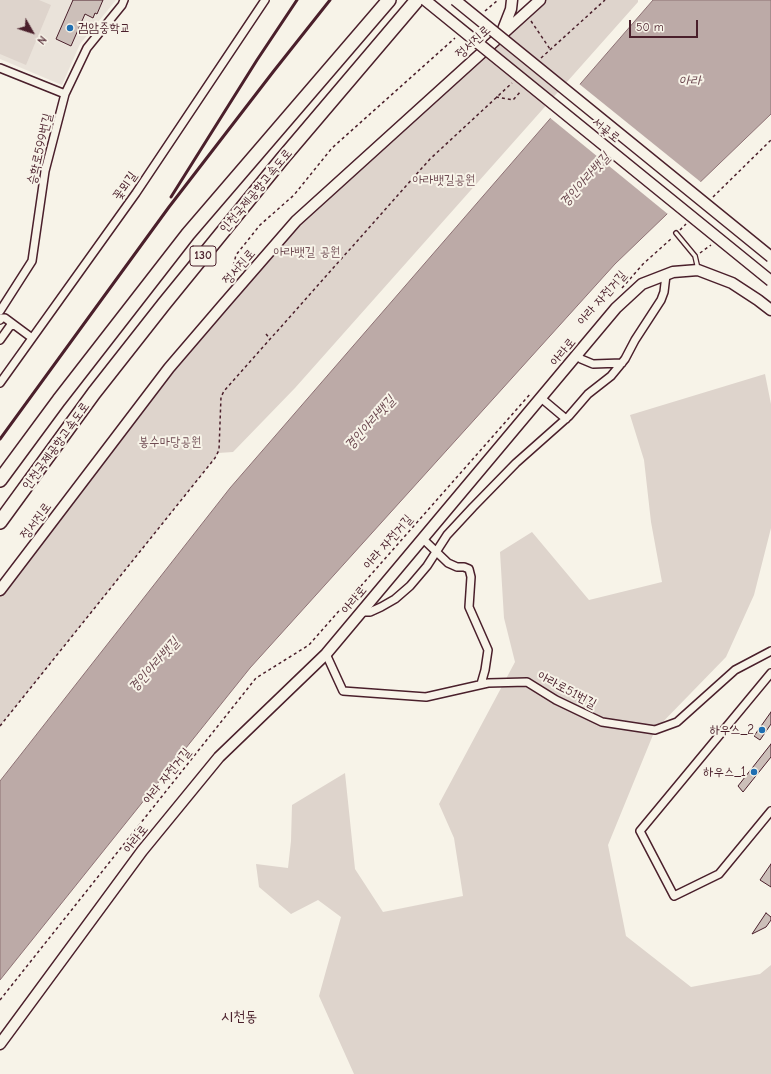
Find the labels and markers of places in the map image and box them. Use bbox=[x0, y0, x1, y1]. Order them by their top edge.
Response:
place label: 검암중학교 bbox=[78, 20, 130, 36]
marker: 검암중학교 bbox=[65, 23, 75, 33]
place label: 하우스_2 bbox=[709, 722, 754, 738]
marker: 하우스_2 bbox=[757, 725, 767, 735]
place label: 하우스_1 bbox=[703, 764, 746, 780]
marker: 하우스_1 bbox=[749, 767, 759, 777]

